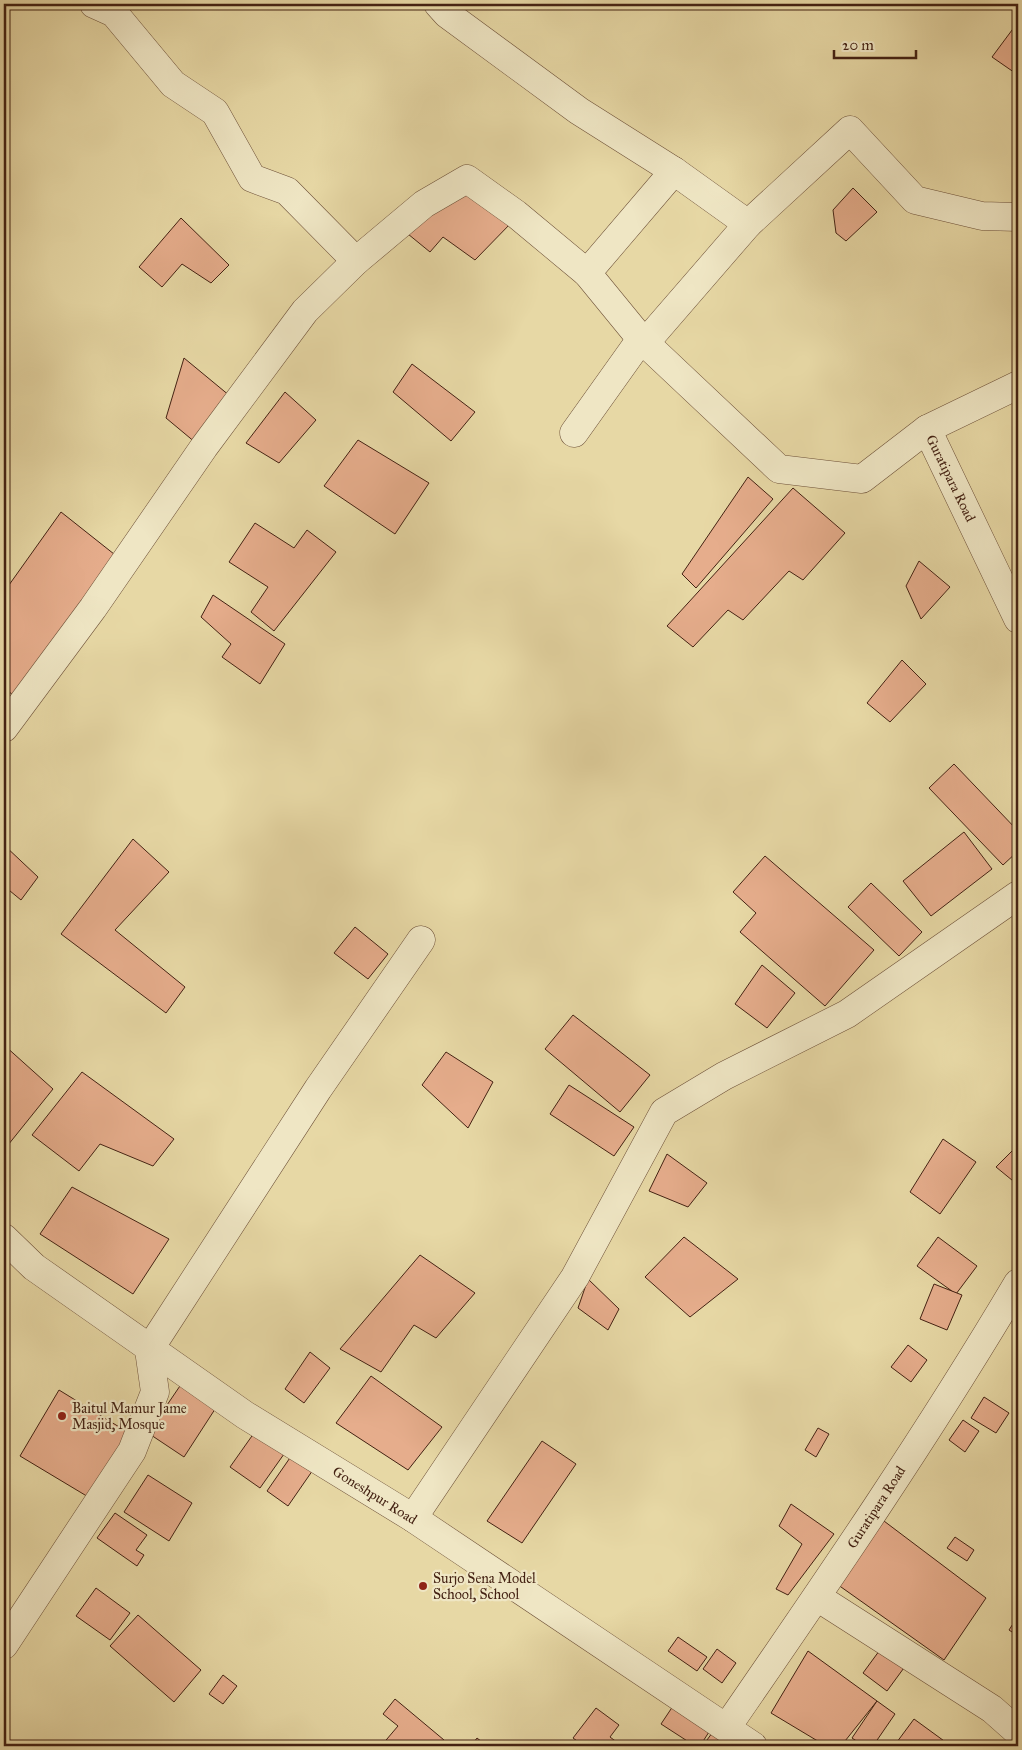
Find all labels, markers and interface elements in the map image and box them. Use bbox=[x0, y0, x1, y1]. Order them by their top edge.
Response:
scale bar bbox=[834, 28, 917, 60]
text: 20 m bbox=[842, 36, 874, 54]
street label: Guratipara Road bbox=[922, 432, 979, 524]
place label: Baitul Mamur Jame Masjid, Mosque bbox=[72, 1400, 187, 1434]
marker: Baitul Mamur Jame Masjid, Mosque bbox=[56, 1410, 68, 1422]
street label: Goneshpur Road bbox=[329, 1463, 420, 1528]
street label: Guratipara Road bbox=[844, 1463, 909, 1552]
place label: Surjo Sena Model School, School bbox=[433, 1570, 536, 1603]
marker: Surjo Sena Model School, School bbox=[417, 1580, 429, 1592]

